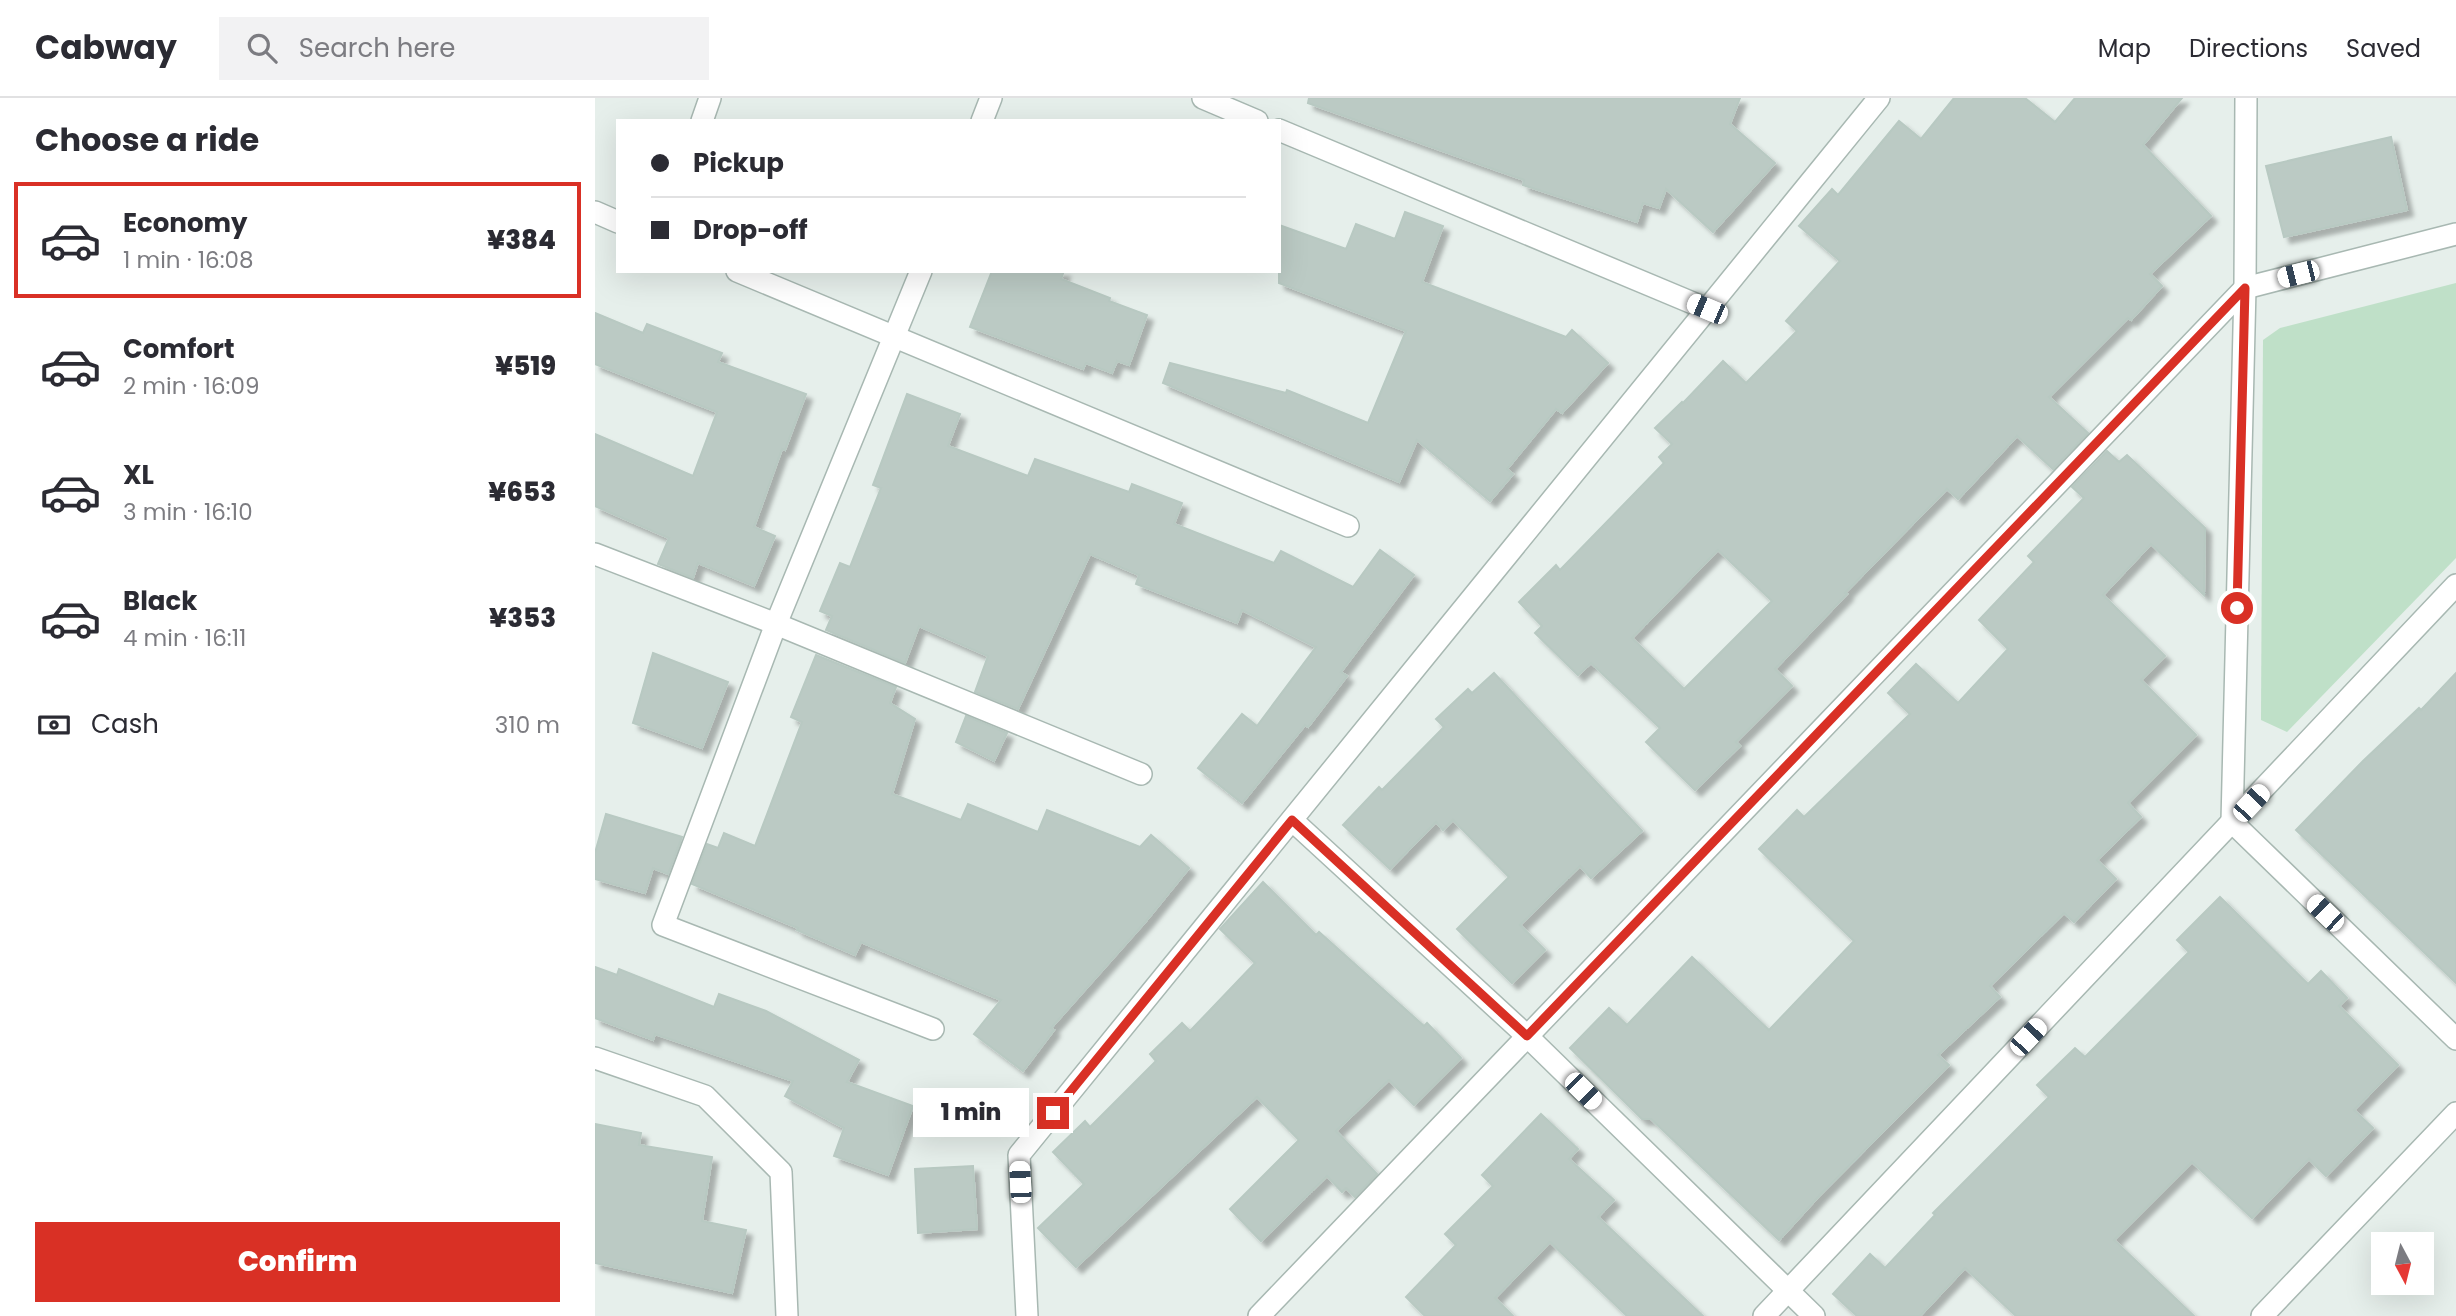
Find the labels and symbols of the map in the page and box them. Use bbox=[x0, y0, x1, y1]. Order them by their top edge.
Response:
car bbox=[2276, 259, 2321, 289]
car bbox=[1684, 291, 1731, 327]
route start bbox=[2221, 592, 2253, 624]
car bbox=[2229, 780, 2274, 826]
car bbox=[2303, 891, 2348, 935]
car bbox=[2006, 1014, 2051, 1060]
car bbox=[1561, 1069, 1606, 1113]
callout: 1 min bbox=[913, 1088, 1029, 1138]
route end bbox=[1037, 1097, 1069, 1129]
car bbox=[1009, 1160, 1032, 1204]
north arrow bbox=[2371, 1232, 2434, 1295]

